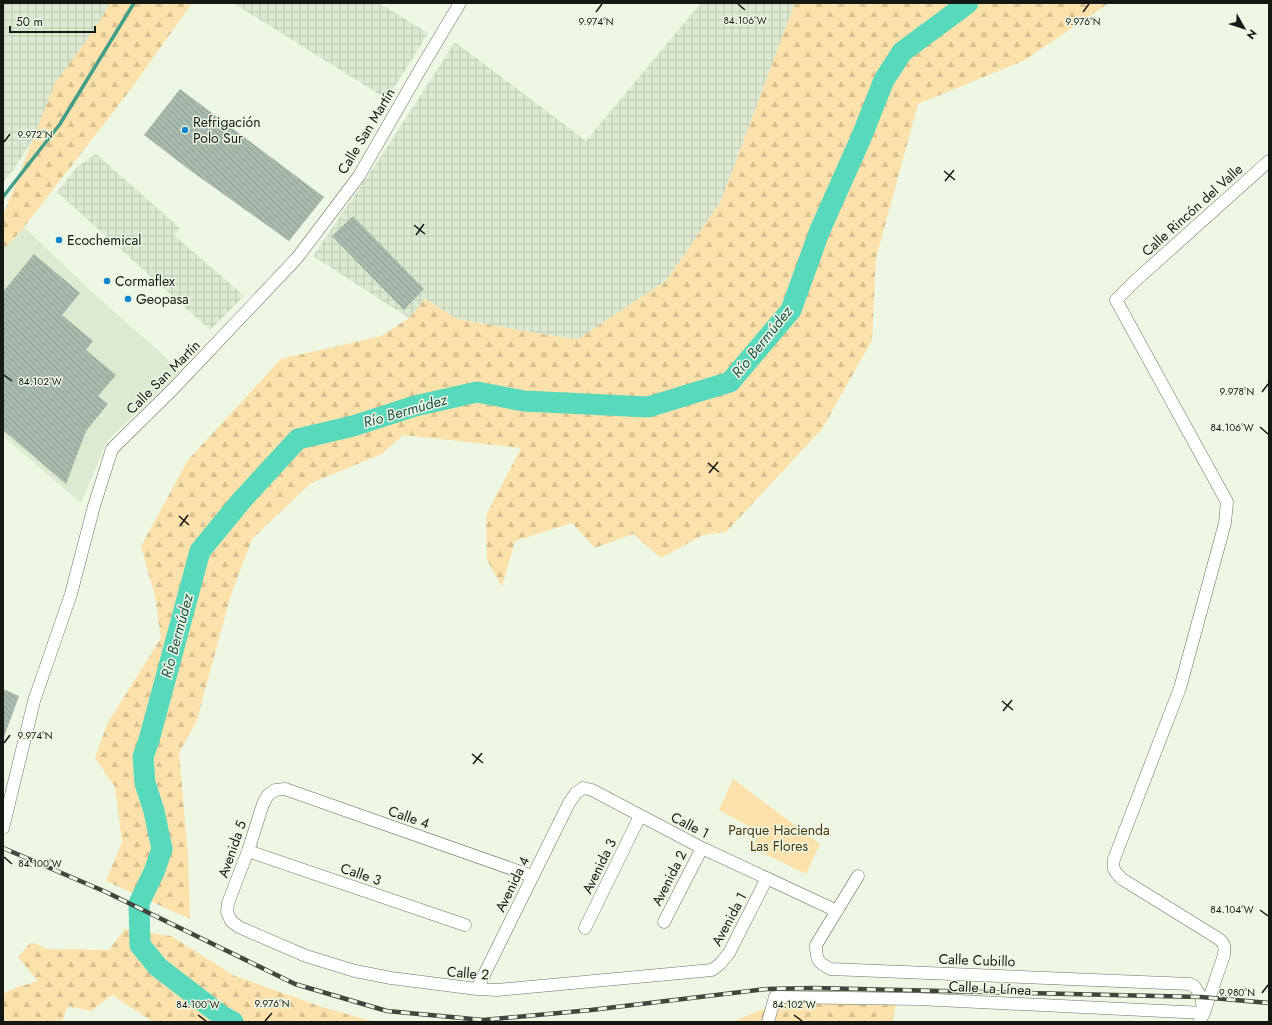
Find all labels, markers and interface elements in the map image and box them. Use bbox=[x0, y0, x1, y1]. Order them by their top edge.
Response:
scale bar bbox=[10, 8, 95, 34]
north arrow bbox=[1224, 8, 1264, 48]
text: 50 m bbox=[16, 13, 43, 31]
text: 84.106°W bbox=[723, 13, 767, 28]
text: 9.974°N bbox=[578, 14, 614, 29]
text: 9.976°N bbox=[1065, 14, 1101, 29]
text: N bbox=[1243, 26, 1261, 43]
street label: Calle San Martín bbox=[332, 84, 400, 178]
place label: Refrigación Polo Sur bbox=[193, 112, 261, 148]
marker: Refrigación Polo Sur bbox=[180, 125, 190, 135]
text: 9.972°N bbox=[18, 127, 53, 142]
street label: Calle Rincón del Valle bbox=[1137, 159, 1247, 261]
place label: Ecochemical bbox=[67, 230, 142, 250]
marker: Ecochemical bbox=[54, 235, 64, 245]
place label: Cormaflex bbox=[115, 271, 175, 291]
marker: Cormaflex bbox=[102, 276, 112, 286]
place label: Geopasa bbox=[136, 289, 189, 309]
marker: Geopasa bbox=[123, 294, 133, 304]
water label: Río Bermúdez bbox=[726, 301, 799, 382]
street label: Calle San Martín bbox=[122, 336, 204, 418]
text: 84.102°W bbox=[18, 374, 62, 389]
text: 9.978°N bbox=[1220, 384, 1254, 399]
water label: Río Bermúdez bbox=[361, 388, 451, 433]
text: 84.106°W bbox=[1210, 420, 1254, 435]
water label: Río Bermúdez bbox=[155, 590, 199, 681]
text: 9.974°N bbox=[17, 728, 53, 743]
street label: Calle 4 bbox=[386, 801, 432, 833]
street label: Calle 1 bbox=[667, 807, 713, 843]
street label: Avenida 5 bbox=[213, 818, 251, 880]
park label: Parque Hacienda Las Flores bbox=[728, 820, 830, 856]
street label: Avenida 3 bbox=[577, 835, 621, 897]
street label: Avenida 2 bbox=[647, 847, 691, 909]
street label: Avenida 4 bbox=[490, 853, 534, 915]
text: 84.100°W bbox=[18, 856, 62, 871]
street label: Calle 3 bbox=[338, 858, 384, 890]
street label: Avenida 1 bbox=[707, 889, 751, 949]
text: 84.104°W bbox=[1210, 902, 1254, 917]
street label: Calle Cubillo bbox=[938, 949, 1016, 971]
street label: Calle 2 bbox=[446, 961, 490, 985]
street label: Calle La Línea bbox=[948, 976, 1032, 1000]
text: 9.980°N bbox=[1219, 985, 1255, 1000]
text: 9.976°N bbox=[254, 996, 290, 1011]
text: 84.100°W bbox=[176, 997, 220, 1012]
text: 84.102°W bbox=[772, 997, 816, 1012]

